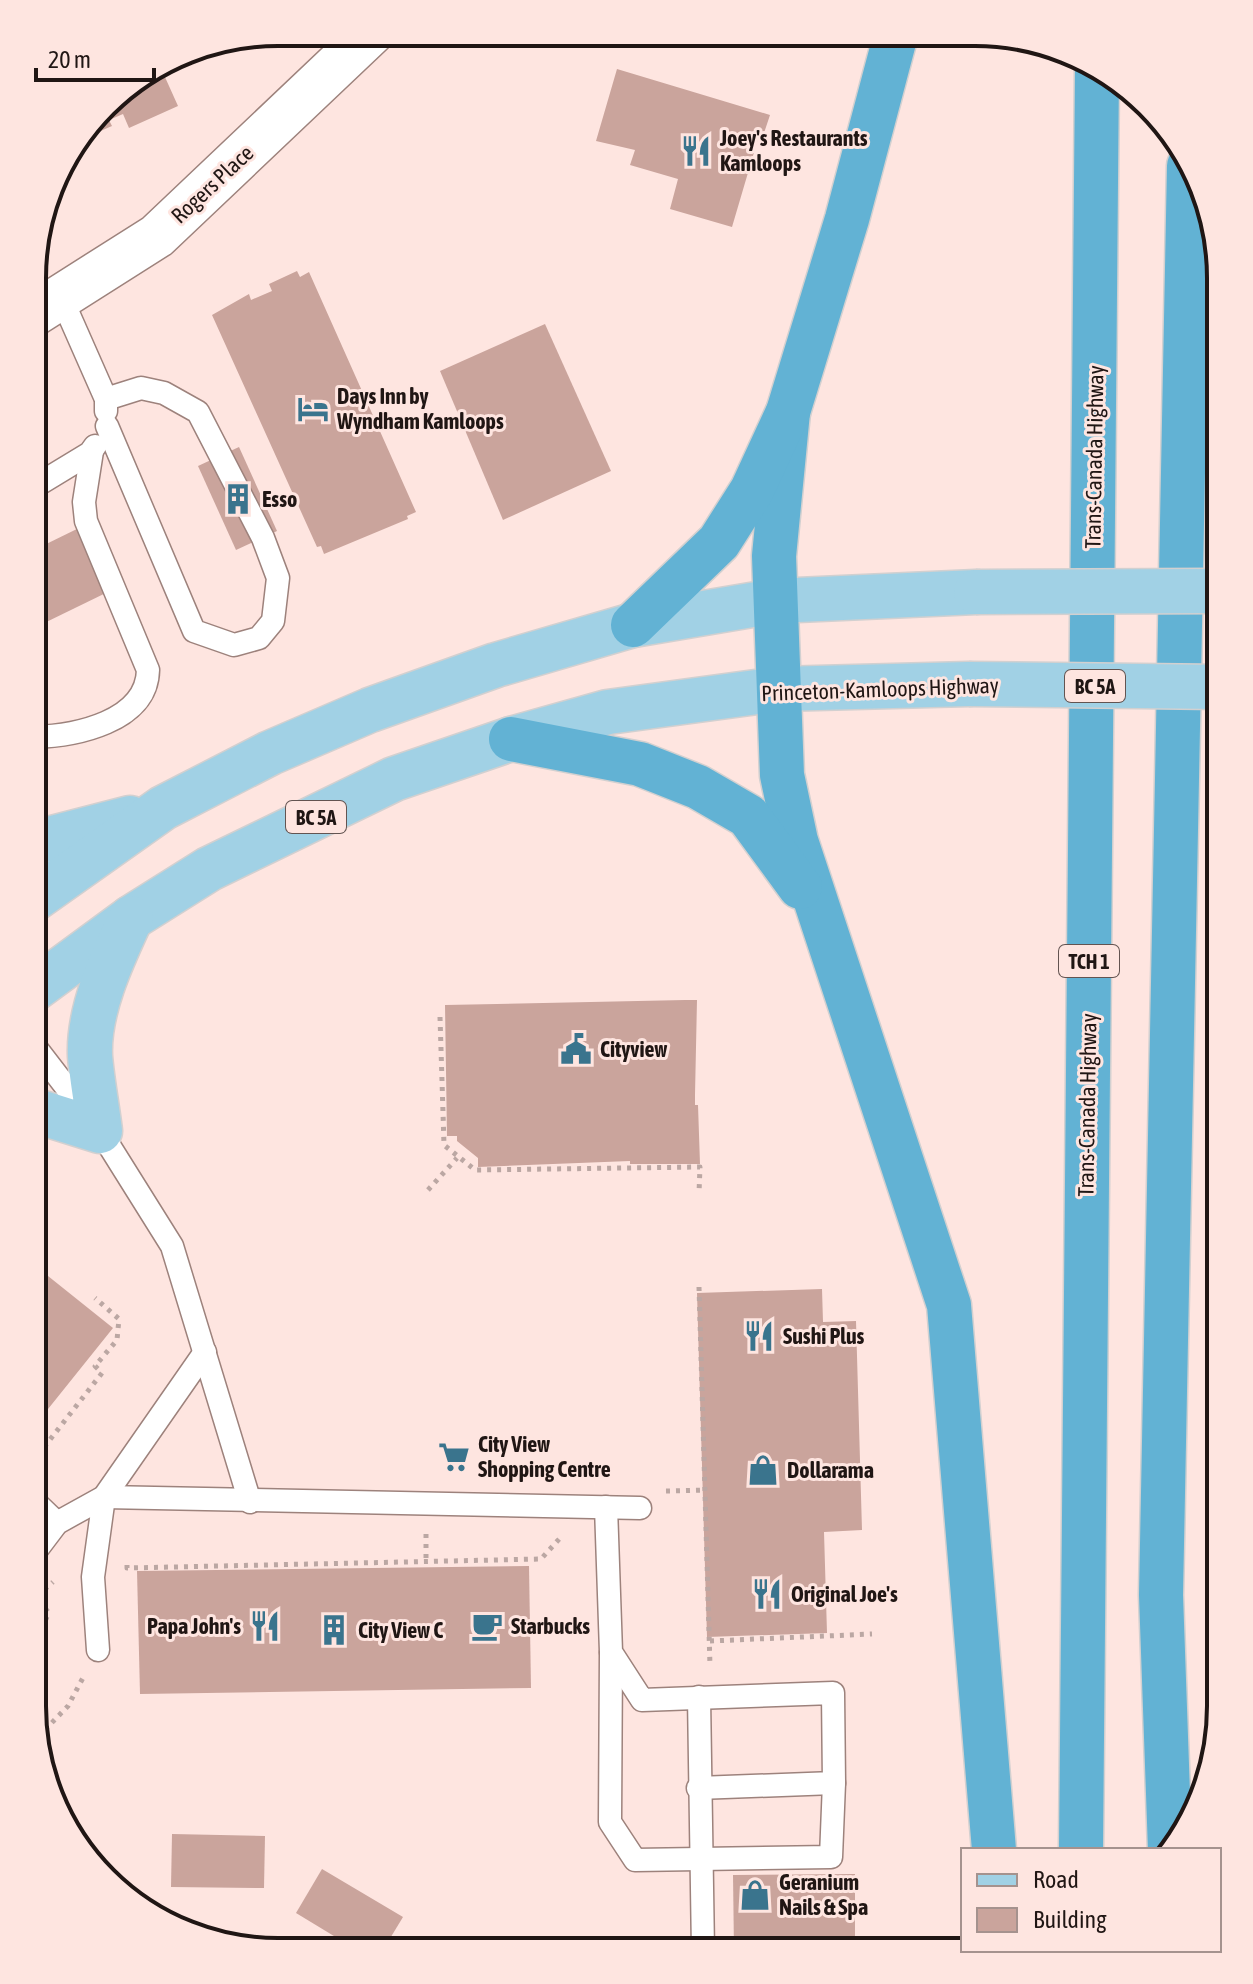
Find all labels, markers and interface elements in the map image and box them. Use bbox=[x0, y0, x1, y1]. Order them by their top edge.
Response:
scale bar bbox=[36, 32, 154, 82]
text: 20 m bbox=[48, 46, 91, 73]
place label: Joey's Restaurants Kamloops bbox=[719, 125, 868, 176]
restaurant icon: Joey's Restaurants Kamloops bbox=[679, 134, 713, 168]
street label: Rogers Place bbox=[166, 140, 258, 228]
street label: Trans-Canada Highway bbox=[1079, 365, 1109, 549]
place label: Days Inn by Wyndham Kamloops bbox=[336, 383, 504, 434]
hotel icon: Days Inn by Wyndham Kamloops bbox=[296, 392, 330, 426]
building icon: Esso bbox=[221, 482, 255, 516]
place label: Esso bbox=[262, 486, 297, 512]
road number: BC 5A bbox=[1065, 670, 1125, 702]
street label: Princeton-Kamloops Highway bbox=[761, 672, 999, 706]
road number: BC 5A bbox=[286, 801, 346, 833]
road number: TCH 1 bbox=[1059, 945, 1119, 977]
street label: Trans-Canada Highway bbox=[1072, 1013, 1102, 1197]
public building icon: Cityview bbox=[559, 1032, 593, 1066]
place label: Cityview bbox=[600, 1036, 667, 1062]
restaurant icon: Sushi Plus bbox=[742, 1319, 776, 1353]
place label: Sushi Plus bbox=[783, 1323, 865, 1349]
place label: City View Shopping Centre bbox=[478, 1431, 611, 1482]
supermarket icon: City View Shopping Centre bbox=[437, 1440, 471, 1474]
shop icon: Dollarama bbox=[746, 1453, 780, 1487]
place label: Dollarama bbox=[787, 1457, 874, 1483]
restaurant icon: Original Joe's bbox=[750, 1577, 784, 1611]
place label: Original Joe's bbox=[791, 1581, 898, 1607]
restaurant icon: Papa John's bbox=[248, 1609, 282, 1643]
cafe icon: Starbucks bbox=[470, 1609, 504, 1643]
place label: Papa John's bbox=[147, 1613, 241, 1639]
building icon: City View C bbox=[317, 1613, 351, 1647]
place label: Starbucks bbox=[511, 1613, 590, 1639]
place label: City View C bbox=[358, 1617, 443, 1643]
legend bbox=[961, 1848, 1221, 1952]
text: Road bbox=[1033, 1866, 1079, 1893]
place label: Geranium Nails & Spa bbox=[779, 1869, 868, 1920]
shop icon: Geranium Nails & Spa bbox=[738, 1878, 772, 1912]
text: Building bbox=[1033, 1906, 1107, 1933]

